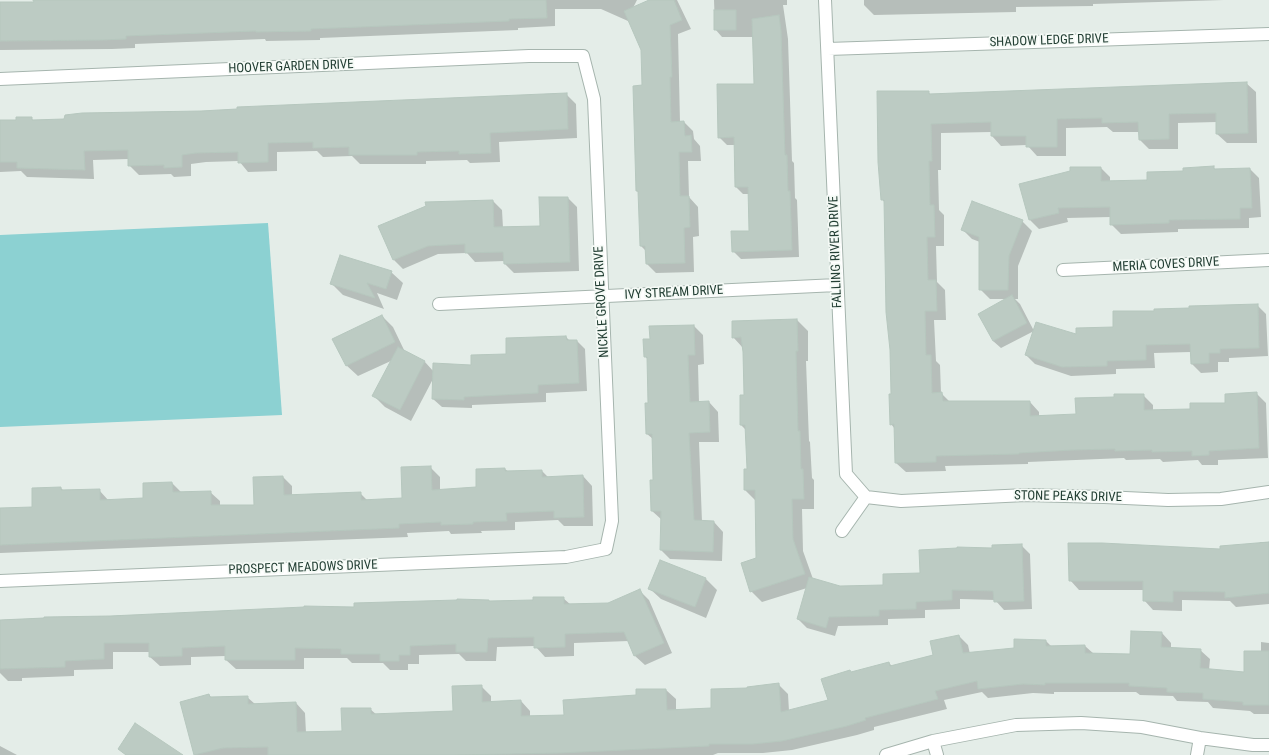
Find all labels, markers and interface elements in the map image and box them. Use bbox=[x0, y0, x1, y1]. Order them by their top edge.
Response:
street label: SHADOW LEDGE DRIVE bbox=[989, 31, 1109, 51]
street label: HOOVER GARDEN DRIVE bbox=[228, 57, 354, 77]
street label: FALLING RIVER DRIVE bbox=[826, 196, 846, 308]
street label: NICKLE GROVE DRIVE bbox=[591, 246, 613, 358]
street label: MERIA COVES DRIVE bbox=[1112, 254, 1220, 276]
street label: IVY STREAM DRIVE bbox=[624, 283, 724, 303]
street label: STONE PEAKS DRIVE bbox=[1014, 488, 1122, 506]
street label: PROSPECT MEADOWS DRIVE bbox=[228, 558, 378, 578]

